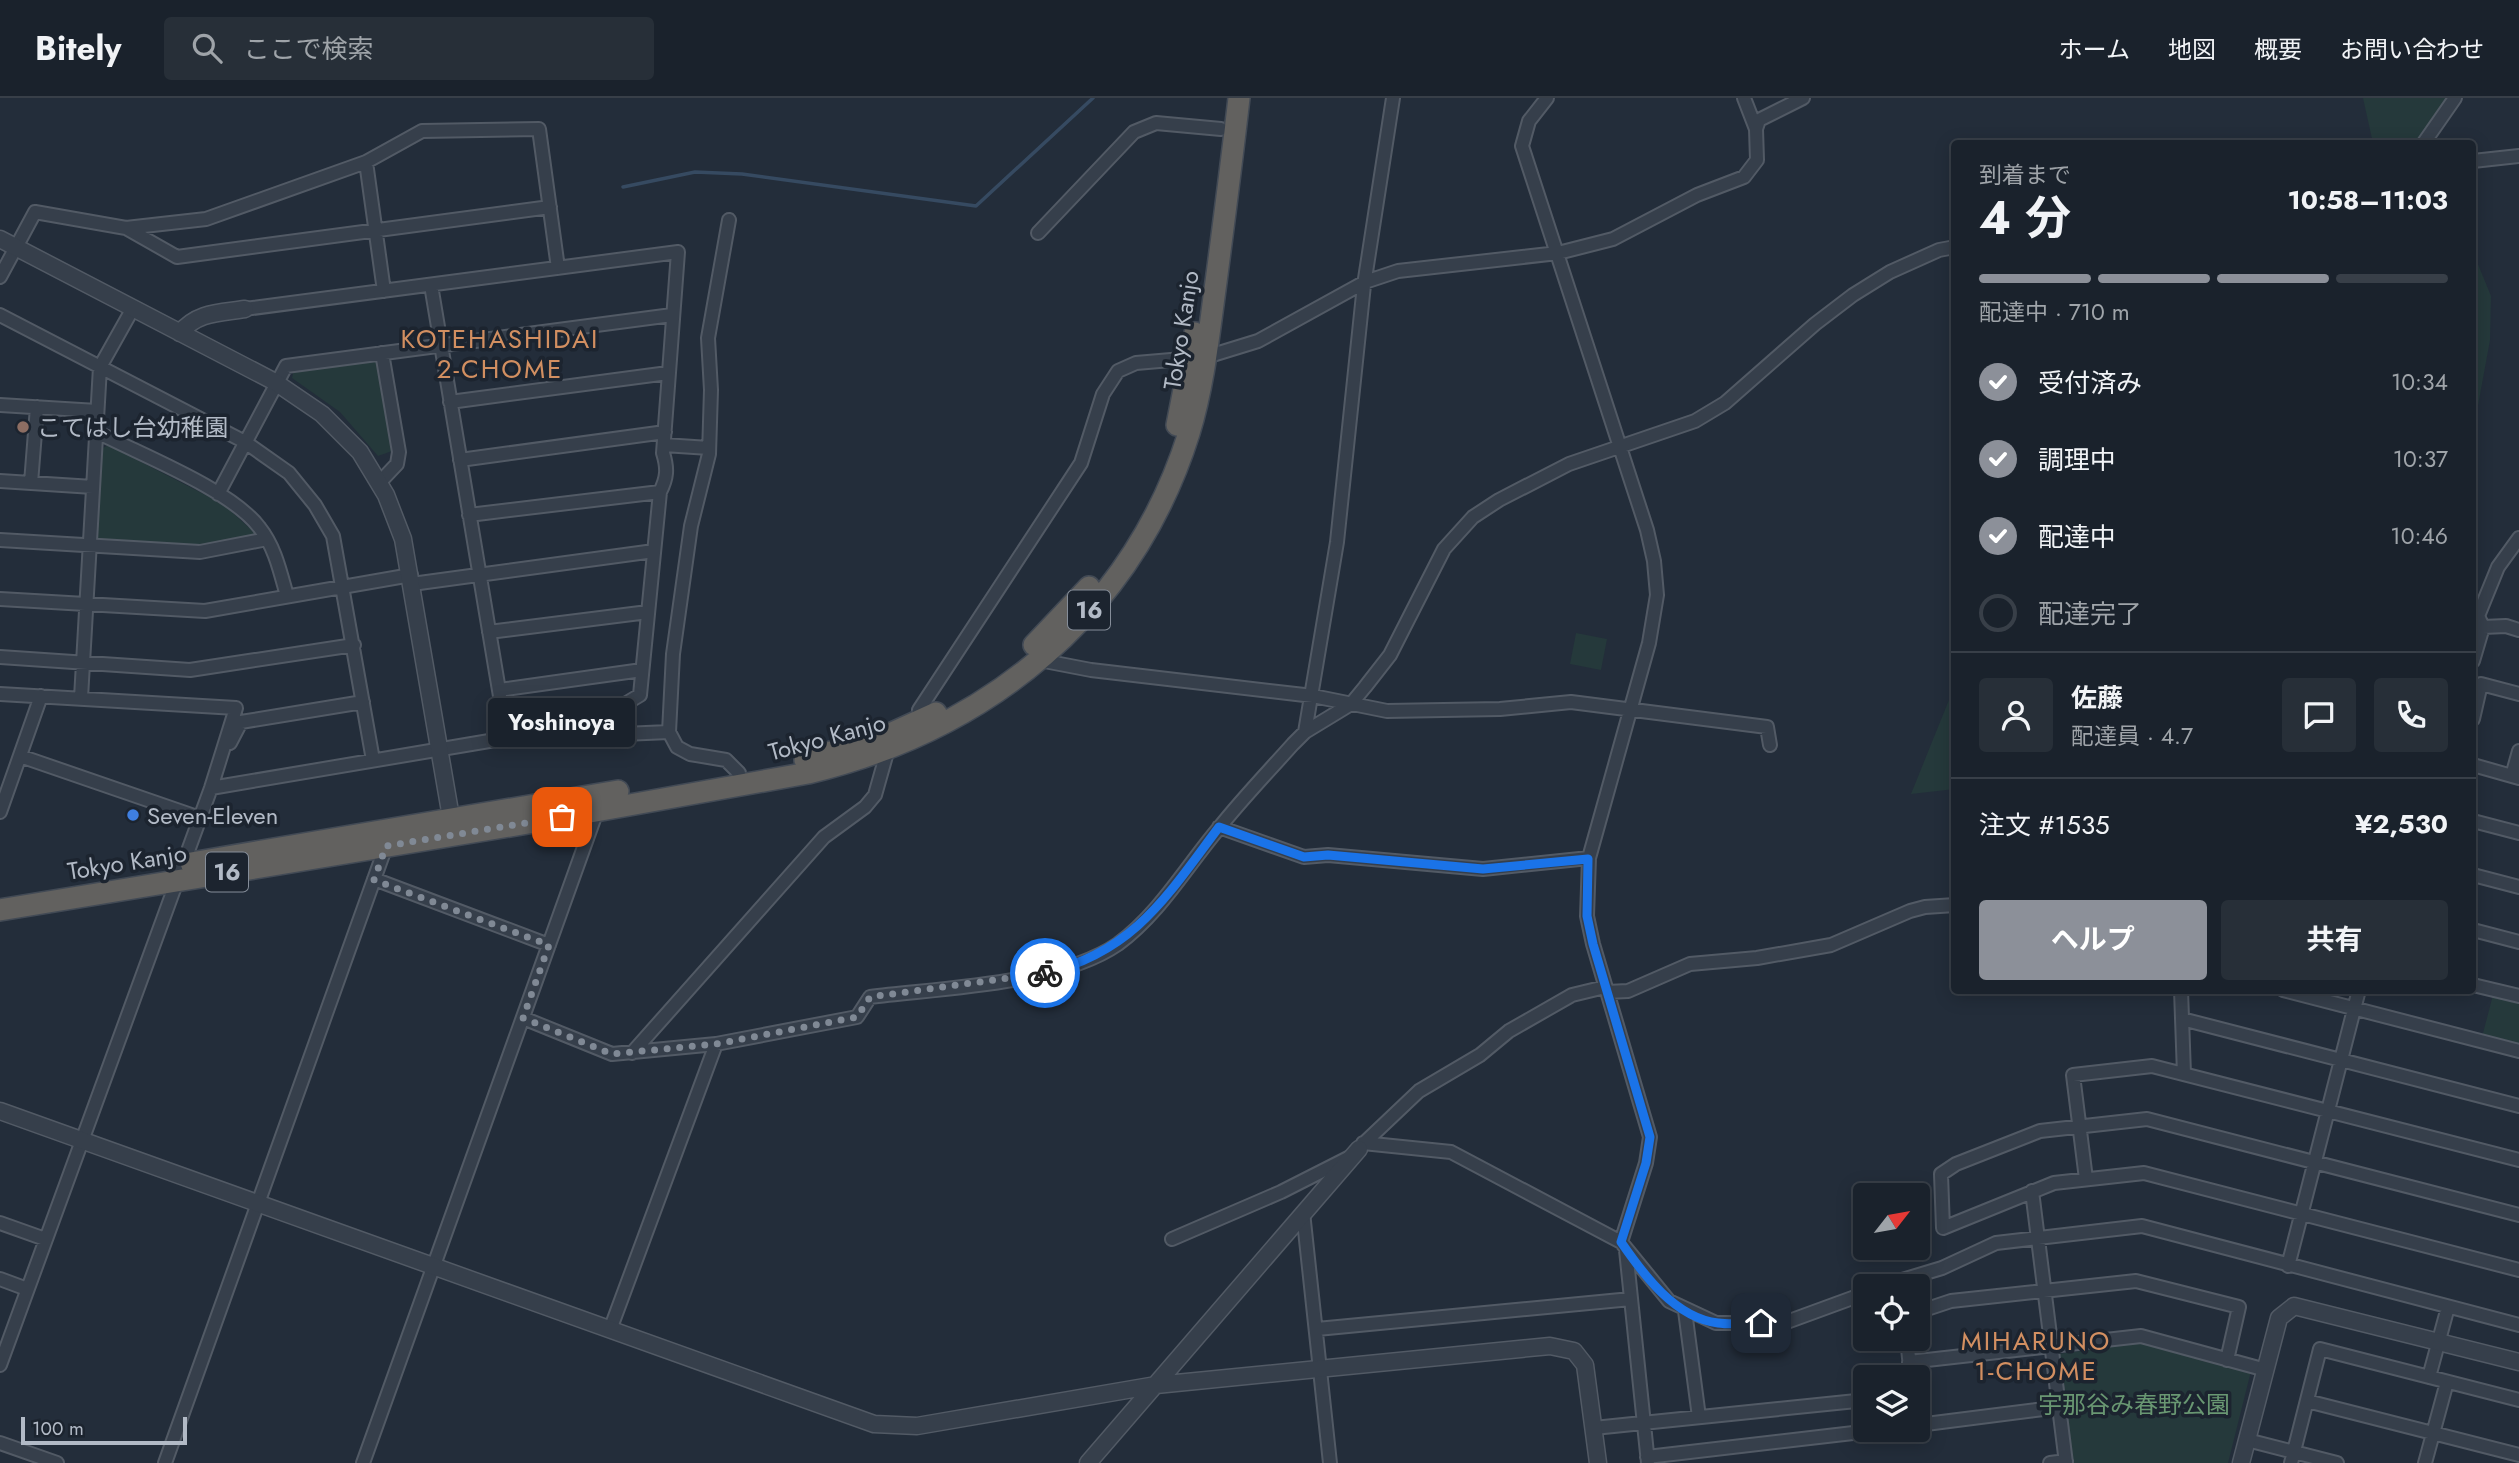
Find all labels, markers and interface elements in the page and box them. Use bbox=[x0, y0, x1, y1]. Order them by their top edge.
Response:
search box bbox=[164, 17, 654, 80]
text: Bitely bbox=[35, 25, 122, 72]
icon: search bbox=[188, 29, 226, 67]
text: ここで検索 bbox=[244, 30, 374, 68]
text: ホーム bbox=[2059, 32, 2130, 67]
text: 地図 bbox=[2168, 32, 2216, 67]
text: 概要 bbox=[2254, 32, 2302, 67]
text: お問い合わせ bbox=[2340, 32, 2484, 67]
text: 到着まで bbox=[1979, 158, 2071, 192]
text: 10:58–11:03 bbox=[2288, 181, 2448, 219]
text: 4 分 bbox=[1979, 185, 2071, 251]
street label: Tokyo Kanjo bbox=[1154, 268, 1208, 392]
text: 配達中 · 710 m bbox=[1979, 295, 2130, 329]
district label: KOTEHASHIDAI 2-CHOME bbox=[401, 320, 599, 388]
icon: check bbox=[1979, 363, 2017, 401]
text: 受付済み bbox=[2038, 364, 2142, 402]
text: 10:34 bbox=[2391, 365, 2448, 399]
place label: こてはし台幼稚園 bbox=[37, 410, 229, 445]
marker: こてはし台幼稚園 bbox=[15, 419, 31, 435]
icon: check bbox=[1979, 440, 2017, 478]
text: 調理中 bbox=[2038, 441, 2116, 479]
text: 10:37 bbox=[2393, 442, 2448, 476]
icon: check bbox=[1979, 517, 2017, 555]
text: 配達中 bbox=[2038, 518, 2116, 556]
text: 10:46 bbox=[2390, 519, 2448, 553]
road number: 16 bbox=[1068, 590, 1110, 630]
text: 配達完了 bbox=[2038, 595, 2142, 633]
button: person bbox=[1979, 678, 2053, 752]
button: chat bbox=[2282, 678, 2356, 752]
button: phone bbox=[2374, 678, 2448, 752]
text: 佐藤 bbox=[2071, 679, 2123, 717]
callout: Yoshinoya bbox=[489, 698, 636, 747]
text: Yoshinoya bbox=[508, 705, 615, 739]
street label: Tokyo Kanjo bbox=[764, 705, 890, 769]
text: 配達員 · 4.7 bbox=[2071, 719, 2193, 753]
pin bbox=[532, 787, 592, 847]
place label: Seven-Eleven bbox=[147, 798, 278, 833]
icon: bag bbox=[543, 798, 581, 836]
text: ¥2,530 bbox=[2355, 805, 2448, 843]
text: 注文 #1535 bbox=[1979, 806, 2110, 844]
marker: Seven-Eleven bbox=[125, 807, 141, 823]
street label: Tokyo Kanjo bbox=[65, 835, 189, 889]
road number: 16 bbox=[206, 852, 248, 892]
button: ヘルプ bbox=[1979, 900, 2207, 980]
button: 共有 bbox=[2221, 900, 2448, 980]
courier bbox=[1010, 938, 1080, 1008]
icon: bike bbox=[1026, 954, 1064, 992]
north arrow bbox=[1853, 1183, 1930, 1260]
map controls bbox=[1853, 1183, 1930, 1442]
button: locate bbox=[1853, 1274, 1930, 1351]
pin bbox=[1731, 1293, 1791, 1353]
icon: home bbox=[1742, 1304, 1780, 1342]
district label: MIHARUNO 1-CHOME bbox=[1961, 1322, 2111, 1390]
button: layers bbox=[1853, 1365, 1930, 1442]
park label: 宇那谷み春野公園 bbox=[2038, 1387, 2230, 1422]
scale bar bbox=[21, 1414, 187, 1446]
text: 100 m bbox=[32, 1415, 84, 1442]

